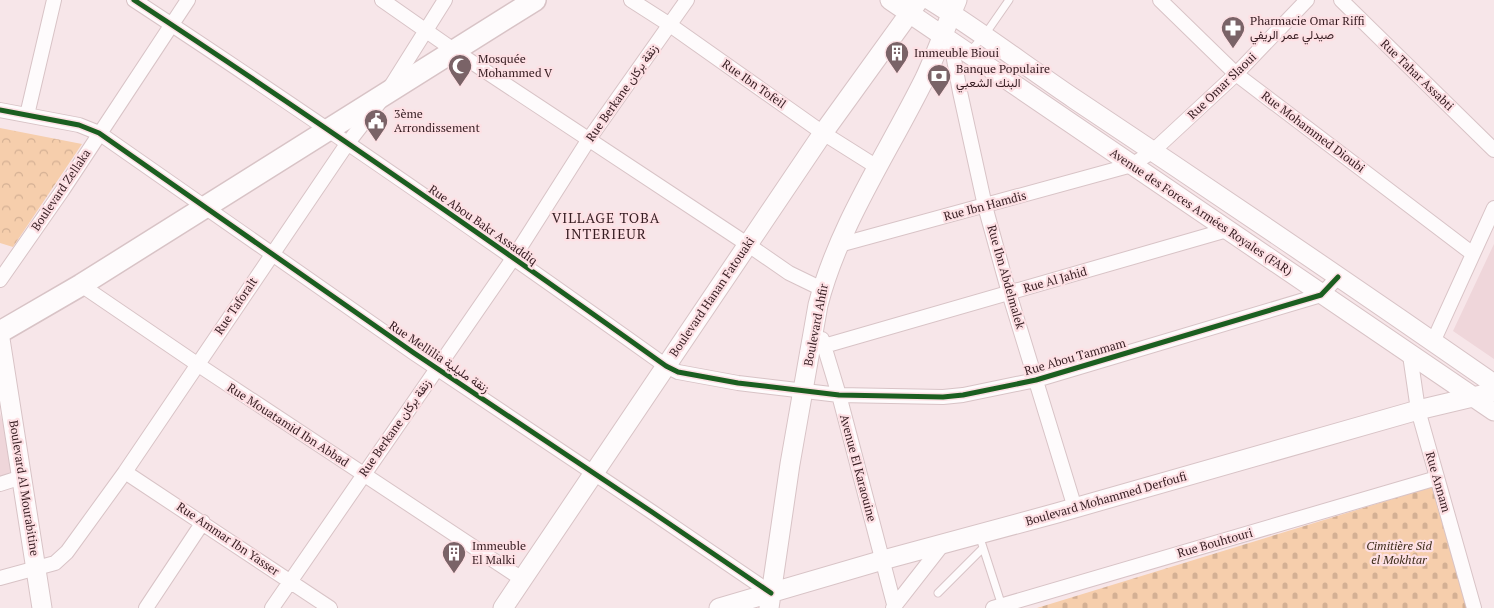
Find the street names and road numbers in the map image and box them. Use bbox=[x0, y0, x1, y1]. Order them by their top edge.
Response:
street label: Rue Tahar Assabti bbox=[1378, 36, 1457, 114]
street label: Rue Berkane زنقة بركان bbox=[582, 41, 662, 145]
street label: Rue Omar Slaoui bbox=[1184, 49, 1259, 122]
street label: Rue Ibn Tofeil bbox=[719, 56, 790, 111]
street label: Rue Mohammed Dioubi bbox=[1259, 88, 1368, 176]
street label: Avenue des Forces Armées Royales (FAR) bbox=[1107, 145, 1295, 278]
street label: Boulevard Zellaka bbox=[28, 146, 93, 233]
street label: Rue Abou Bakr Assaddiq bbox=[426, 181, 541, 268]
street label: Rue Ibn Hamdis bbox=[942, 187, 1028, 224]
street label: Rue Ibn Abdelmalek bbox=[984, 223, 1029, 331]
street label: Boulevard Hanan Fatouaki bbox=[666, 234, 757, 359]
street label: Rue Al Jahid bbox=[1021, 263, 1089, 296]
street label: Rue Taforalt bbox=[211, 274, 261, 337]
street label: Boulevard Ahfir bbox=[800, 282, 831, 367]
street label: Rue Mellilia زنقة مليلية bbox=[386, 317, 492, 397]
street label: Rue Abou Tammam bbox=[1022, 335, 1128, 378]
street label: Rue Berkane زنقة بركان bbox=[355, 376, 435, 480]
street label: Rue Mouatamid Ibn Abbad bbox=[225, 380, 352, 470]
street label: Avenue El Karaouine bbox=[837, 413, 880, 523]
street label: Boulevard Al Mourabitine bbox=[6, 419, 43, 557]
street label: Rue Annam bbox=[1423, 450, 1454, 514]
street label: Boulevard Mohammed Derfoufi bbox=[1024, 468, 1188, 529]
street label: Rue Ammar Ibn Yasser bbox=[174, 499, 283, 579]
street label: Rue Bouhtouri bbox=[1175, 525, 1255, 560]

